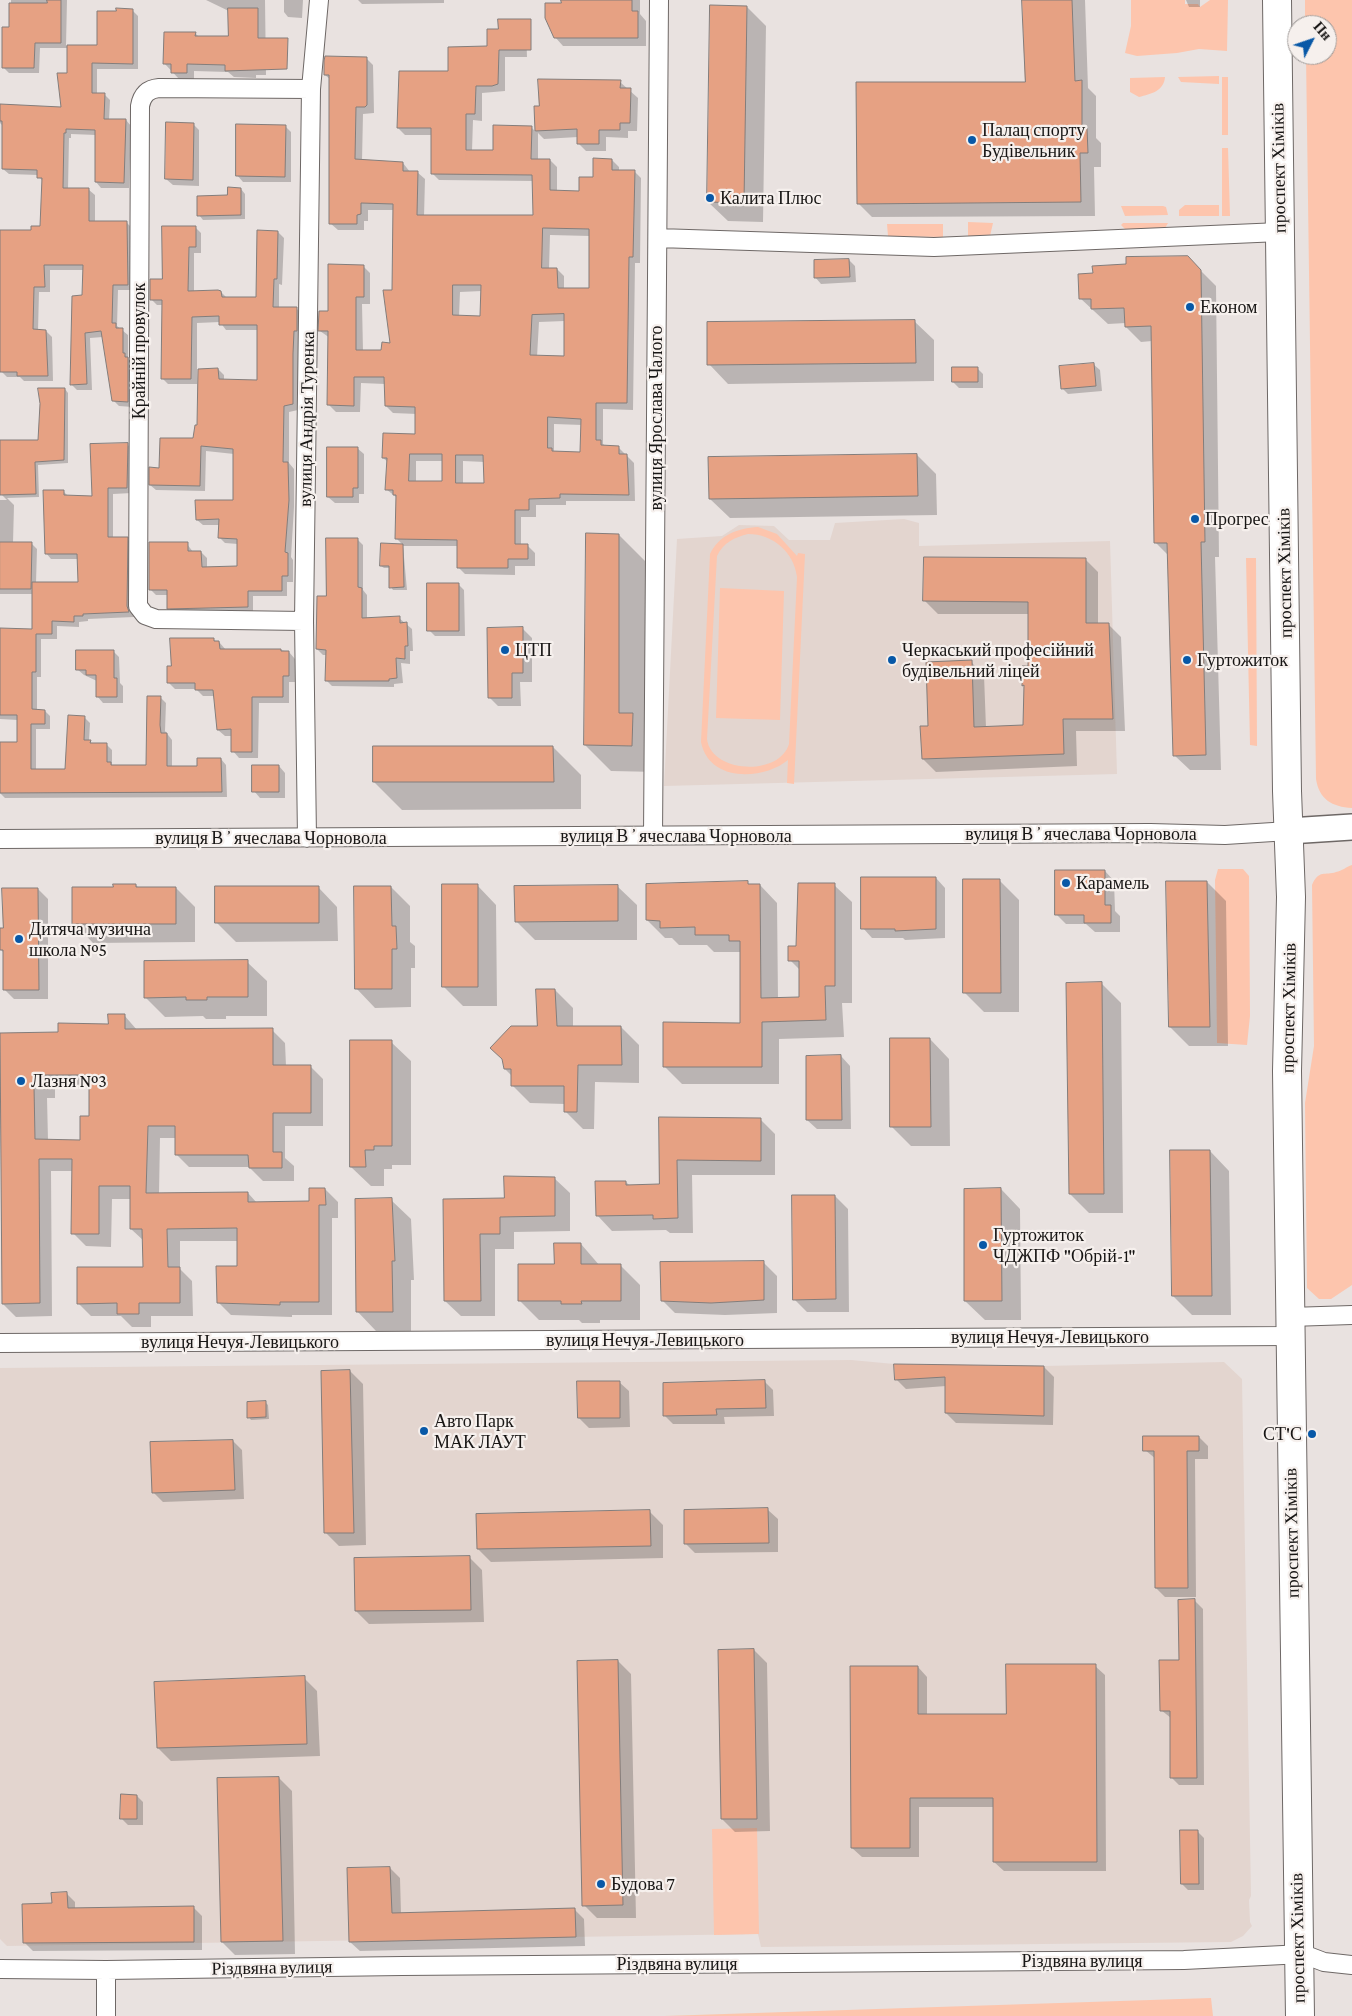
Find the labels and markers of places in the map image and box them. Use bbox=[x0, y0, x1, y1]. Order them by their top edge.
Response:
place label: Палац спорту Будівельник bbox=[982, 119, 1085, 162]
marker: Палац спорту Будівельник bbox=[966, 134, 978, 146]
place label: Калита Плюс bbox=[720, 187, 821, 209]
marker: Калита Плюс bbox=[704, 192, 716, 204]
place label: Економ bbox=[1200, 296, 1258, 318]
marker: Економ bbox=[1184, 301, 1196, 313]
place label: Прогрес bbox=[1205, 508, 1269, 530]
marker: Прогрес bbox=[1189, 513, 1201, 525]
place label: ЦТП bbox=[515, 639, 552, 661]
place label: Черкаський професійний будівельний ліцей bbox=[902, 639, 1094, 682]
marker: ЦТП bbox=[499, 644, 511, 656]
place label: Гуртожиток bbox=[1197, 649, 1288, 671]
marker: Черкаський професійний будівельний ліцей bbox=[886, 654, 898, 666]
marker: Гуртожиток bbox=[1181, 654, 1193, 666]
place label: Карамель bbox=[1076, 872, 1149, 894]
marker: Карамель bbox=[1060, 877, 1072, 889]
place label: Дитяча музична школа №5 bbox=[29, 918, 151, 961]
marker: Дитяча музична школа №5 bbox=[13, 933, 25, 945]
place label: Лазня №3 bbox=[31, 1070, 107, 1092]
marker: Лазня №3 bbox=[15, 1075, 27, 1087]
place label: Гуртожиток ЧДЖПФ "Обрій-1" bbox=[993, 1224, 1136, 1266]
marker: Гуртожиток ЧДЖПФ "Обрій-1" bbox=[977, 1239, 989, 1251]
place label: Авто Парк МАК ЛАУТ bbox=[434, 1410, 526, 1452]
place label: СТ'С bbox=[1263, 1423, 1302, 1445]
marker: Авто Парк МАК ЛАУТ bbox=[418, 1425, 430, 1437]
marker: СТ'С bbox=[1306, 1428, 1318, 1440]
place label: Будова 7 bbox=[611, 1873, 675, 1895]
marker: Будова 7 bbox=[595, 1878, 607, 1890]

